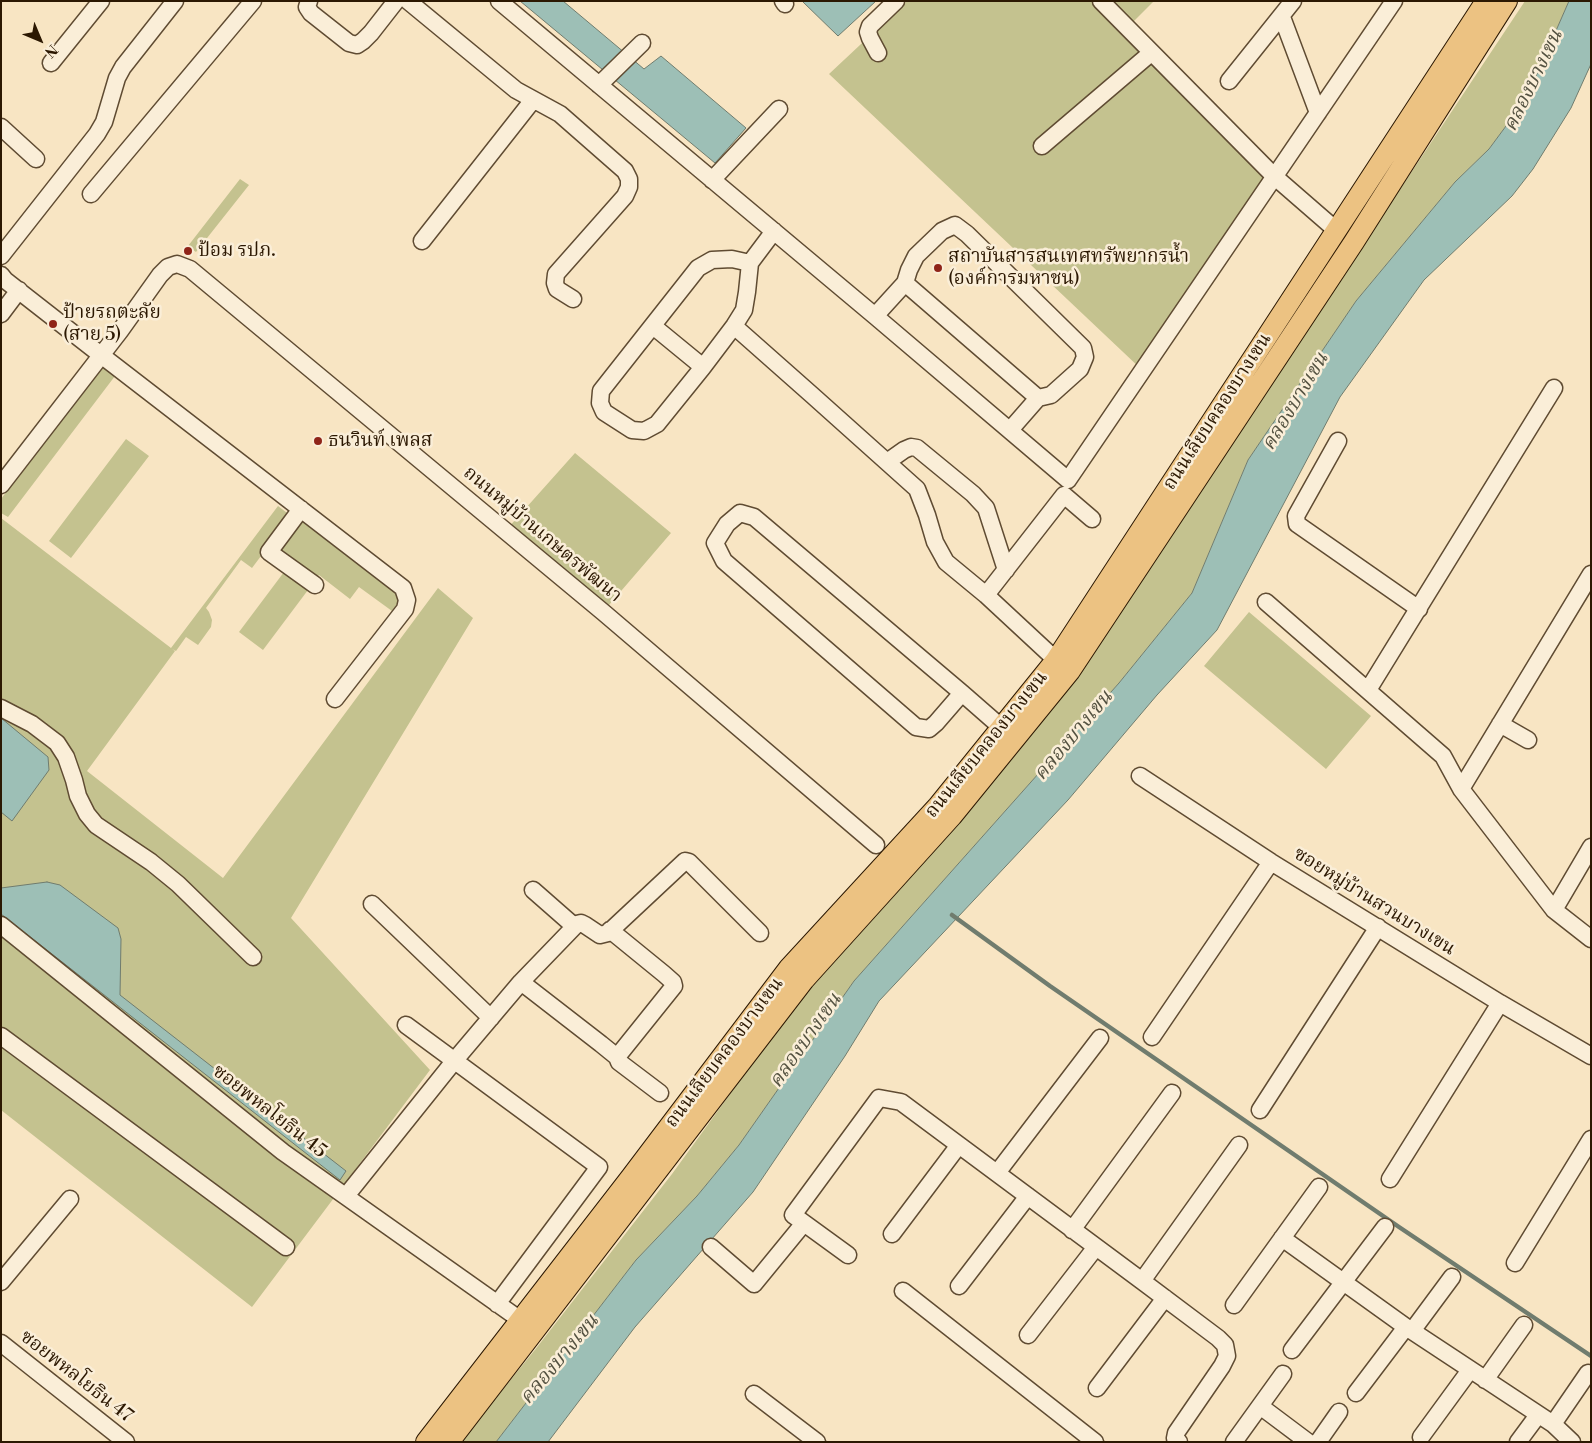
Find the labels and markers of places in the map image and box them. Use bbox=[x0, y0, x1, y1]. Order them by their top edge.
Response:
place label: ป้อม รปภ. bbox=[198, 240, 276, 262]
marker: ป้อม รปภ. bbox=[182, 245, 194, 257]
place label: สถาบันสารสนเทศทรัพยากรน้ำ (องค์การมหาชน) bbox=[948, 246, 1189, 290]
marker: สถาบันสารสนเทศทรัพยากรน้ำ (องค์การมหาชน) bbox=[932, 262, 944, 274]
place label: ป้ายรถตะลัย (สาย 5) bbox=[63, 302, 161, 346]
marker: ป้ายรถตะลัย (สาย 5) bbox=[47, 318, 59, 330]
place label: ธนวินท์ เพลส bbox=[328, 430, 433, 452]
marker: ธนวินท์ เพลส bbox=[312, 435, 324, 447]

